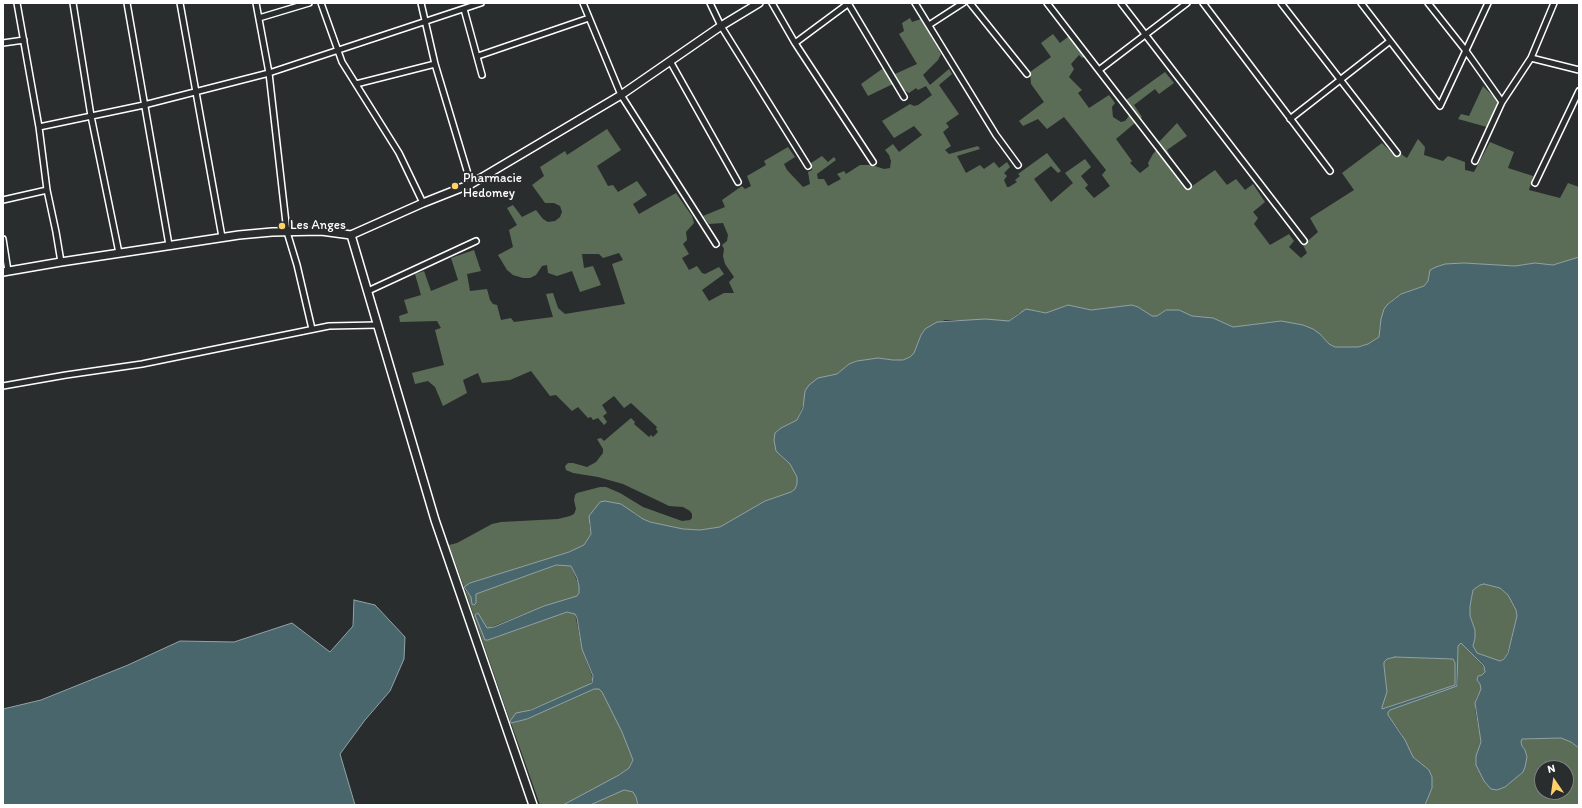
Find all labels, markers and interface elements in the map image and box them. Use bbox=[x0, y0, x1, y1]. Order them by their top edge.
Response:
place label: Pharmacie Hedomey bbox=[463, 171, 522, 202]
marker: Pharmacie Hedomey bbox=[450, 181, 460, 191]
place label: Les Anges bbox=[290, 218, 346, 234]
marker: Les Anges bbox=[277, 221, 287, 231]
north arrow bbox=[1534, 760, 1574, 800]
text: N bbox=[1546, 762, 1556, 776]

